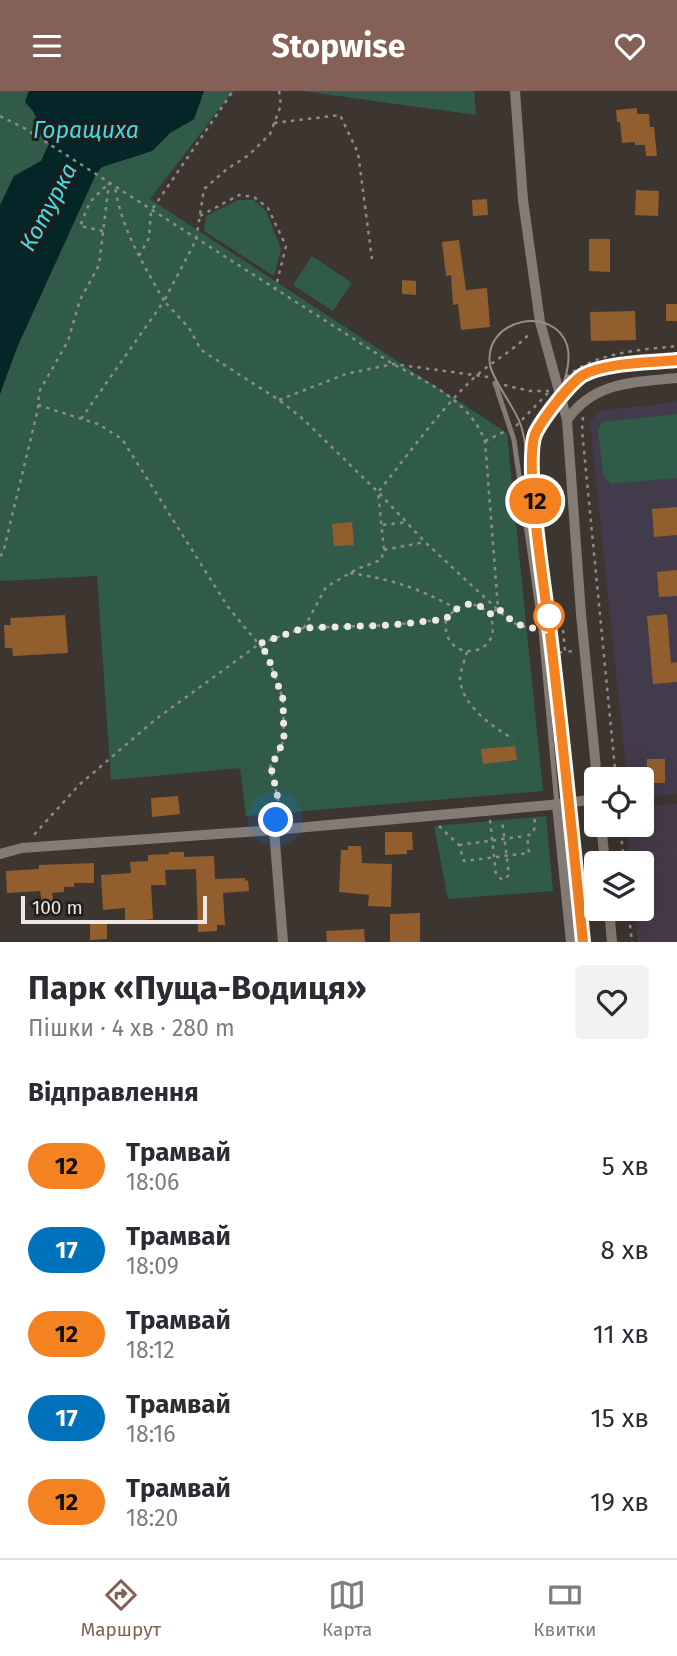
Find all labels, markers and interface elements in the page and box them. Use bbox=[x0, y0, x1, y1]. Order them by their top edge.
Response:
icon: menu bbox=[28, 27, 66, 65]
text: Stopwise bbox=[272, 27, 405, 65]
icon: heart bbox=[611, 27, 649, 65]
water label: Горащиха bbox=[33, 116, 139, 144]
water label: Котурка bbox=[13, 158, 83, 256]
line badge: 12 bbox=[504, 478, 566, 524]
text: 12 bbox=[523, 487, 547, 515]
unlabelled marker bbox=[534, 601, 564, 631]
map controls bbox=[584, 767, 654, 921]
button: locate bbox=[584, 767, 654, 837]
your location bbox=[258, 802, 293, 837]
button: layers bbox=[584, 851, 654, 921]
scale bar bbox=[21, 893, 206, 925]
text: 100 m bbox=[32, 896, 83, 919]
button: heart bbox=[575, 965, 649, 1039]
text: Парк «Пуща-Водиця» bbox=[28, 968, 367, 1008]
text: Пішки · 4 хв · 280 m bbox=[28, 1014, 235, 1042]
text: Відправлення bbox=[28, 1077, 199, 1108]
text: Трамвай bbox=[126, 1137, 231, 1168]
text: 5 хв bbox=[602, 1151, 649, 1182]
text: 12 bbox=[55, 1152, 78, 1180]
text: 18:06 bbox=[126, 1168, 179, 1196]
text: Трамвай bbox=[126, 1221, 231, 1252]
text: 8 хв bbox=[601, 1235, 649, 1266]
text: 17 bbox=[55, 1236, 78, 1264]
text: 18:09 bbox=[126, 1252, 179, 1280]
text: Трамвай bbox=[126, 1305, 231, 1336]
text: 11 хв bbox=[593, 1319, 649, 1350]
text: 12 bbox=[55, 1320, 78, 1348]
text: 18:12 bbox=[126, 1336, 175, 1364]
text: Трамвай bbox=[126, 1389, 231, 1420]
text: 15 хв bbox=[591, 1403, 649, 1434]
text: 17 bbox=[55, 1404, 78, 1432]
text: 18:16 bbox=[126, 1420, 175, 1448]
text: Трамвай bbox=[126, 1473, 231, 1504]
text: 19 хв bbox=[590, 1487, 649, 1518]
text: 12 bbox=[55, 1488, 78, 1516]
text: 18:20 bbox=[126, 1504, 178, 1532]
tab: Маршрут bbox=[80, 1576, 161, 1641]
tab: Карта bbox=[322, 1576, 372, 1641]
tab: Квитки bbox=[533, 1576, 597, 1641]

